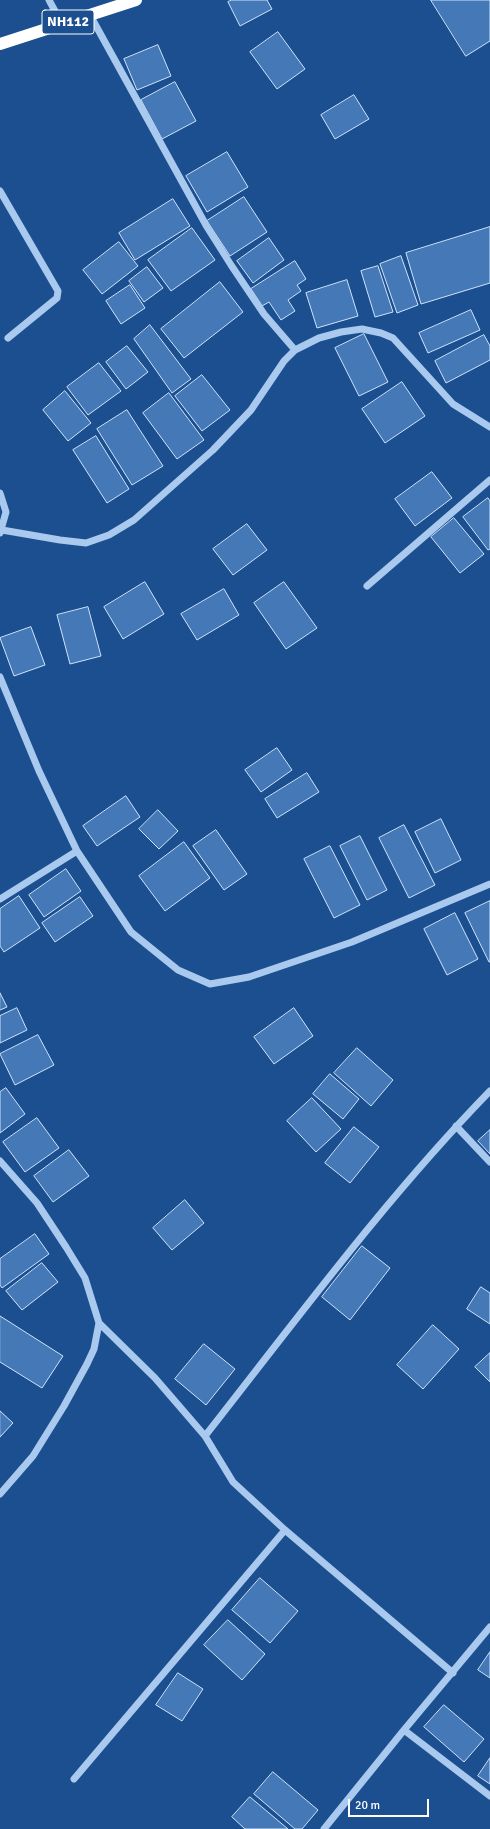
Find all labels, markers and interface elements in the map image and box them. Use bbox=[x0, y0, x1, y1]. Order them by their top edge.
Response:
road number: NH112 bbox=[42, 10, 94, 34]
scale bar bbox=[350, 1791, 431, 1817]
text: 20 m bbox=[355, 1798, 380, 1813]

